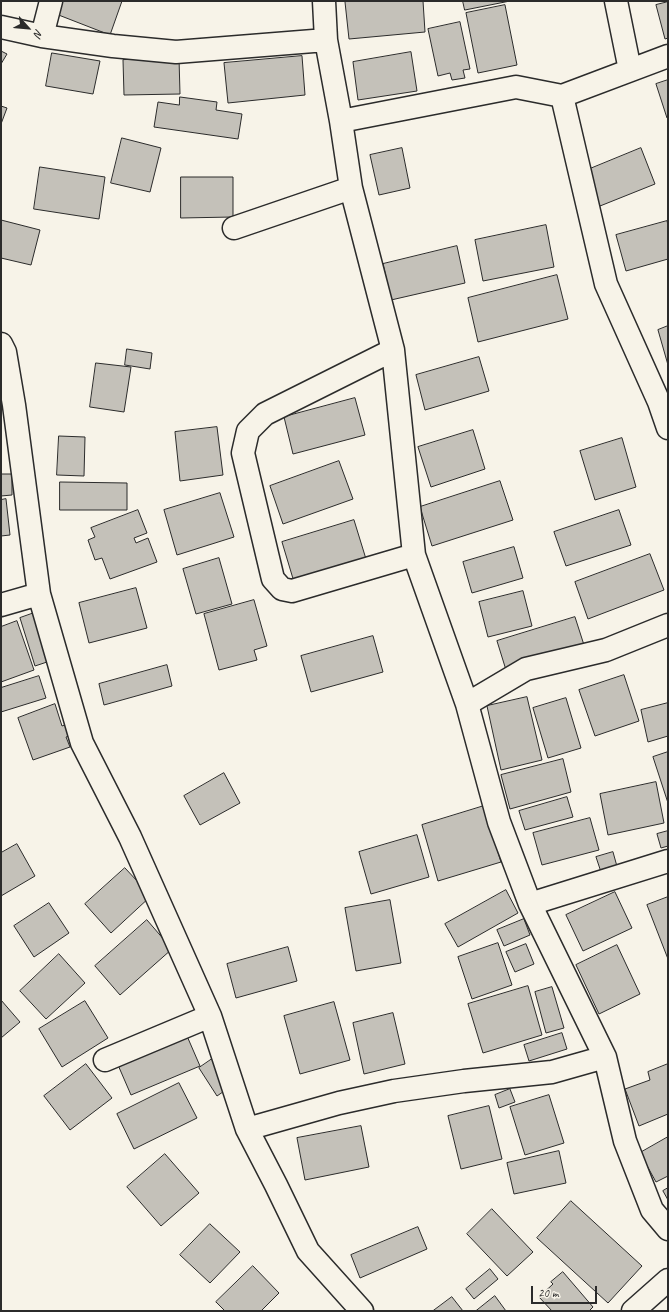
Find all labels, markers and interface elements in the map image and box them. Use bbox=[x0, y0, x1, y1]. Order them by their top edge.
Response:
north arrow bbox=[8, 8, 48, 48]
text: N bbox=[31, 27, 46, 40]
scale bar bbox=[533, 1278, 599, 1304]
text: 20 m bbox=[538, 1285, 558, 1301]

